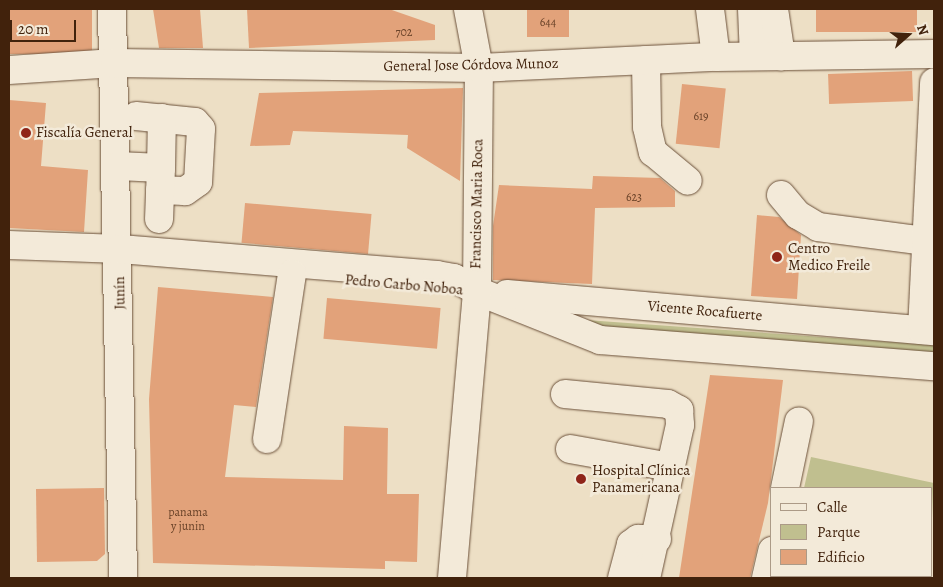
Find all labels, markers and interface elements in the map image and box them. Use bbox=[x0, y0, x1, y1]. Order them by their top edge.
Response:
scale bar bbox=[12, 10, 79, 42]
north arrow bbox=[883, 10, 933, 60]
house number: 644 bbox=[540, 16, 556, 30]
text: 20 m bbox=[18, 19, 49, 39]
text: N bbox=[912, 22, 933, 38]
house number: 702 bbox=[395, 26, 413, 40]
street label: General Jose Córdova Munoz bbox=[383, 54, 559, 76]
house number: 619 bbox=[693, 110, 709, 124]
place label: Fiscalía General bbox=[36, 124, 132, 142]
marker: Fiscalía General bbox=[20, 127, 32, 139]
street label: Francisco Maria Roca bbox=[467, 139, 487, 269]
house number: 623 bbox=[626, 191, 642, 205]
place label: Centro Medico Freile bbox=[788, 239, 870, 274]
marker: Centro Medico Freile bbox=[770, 250, 784, 264]
street label: Pedro Carbo Noboa bbox=[344, 271, 464, 299]
street label: Junín bbox=[111, 276, 129, 310]
street label: Vicente Rocafuerte bbox=[647, 297, 763, 325]
place label: Hospital Clínica Panamericana bbox=[592, 461, 690, 496]
marker: Hospital Clínica Panamericana bbox=[574, 472, 588, 486]
legend bbox=[770, 487, 933, 577]
text: Calle bbox=[817, 497, 847, 517]
house number: panama y junin bbox=[168, 506, 208, 534]
text: Parque bbox=[817, 522, 860, 542]
text: Edificio bbox=[817, 547, 865, 567]

